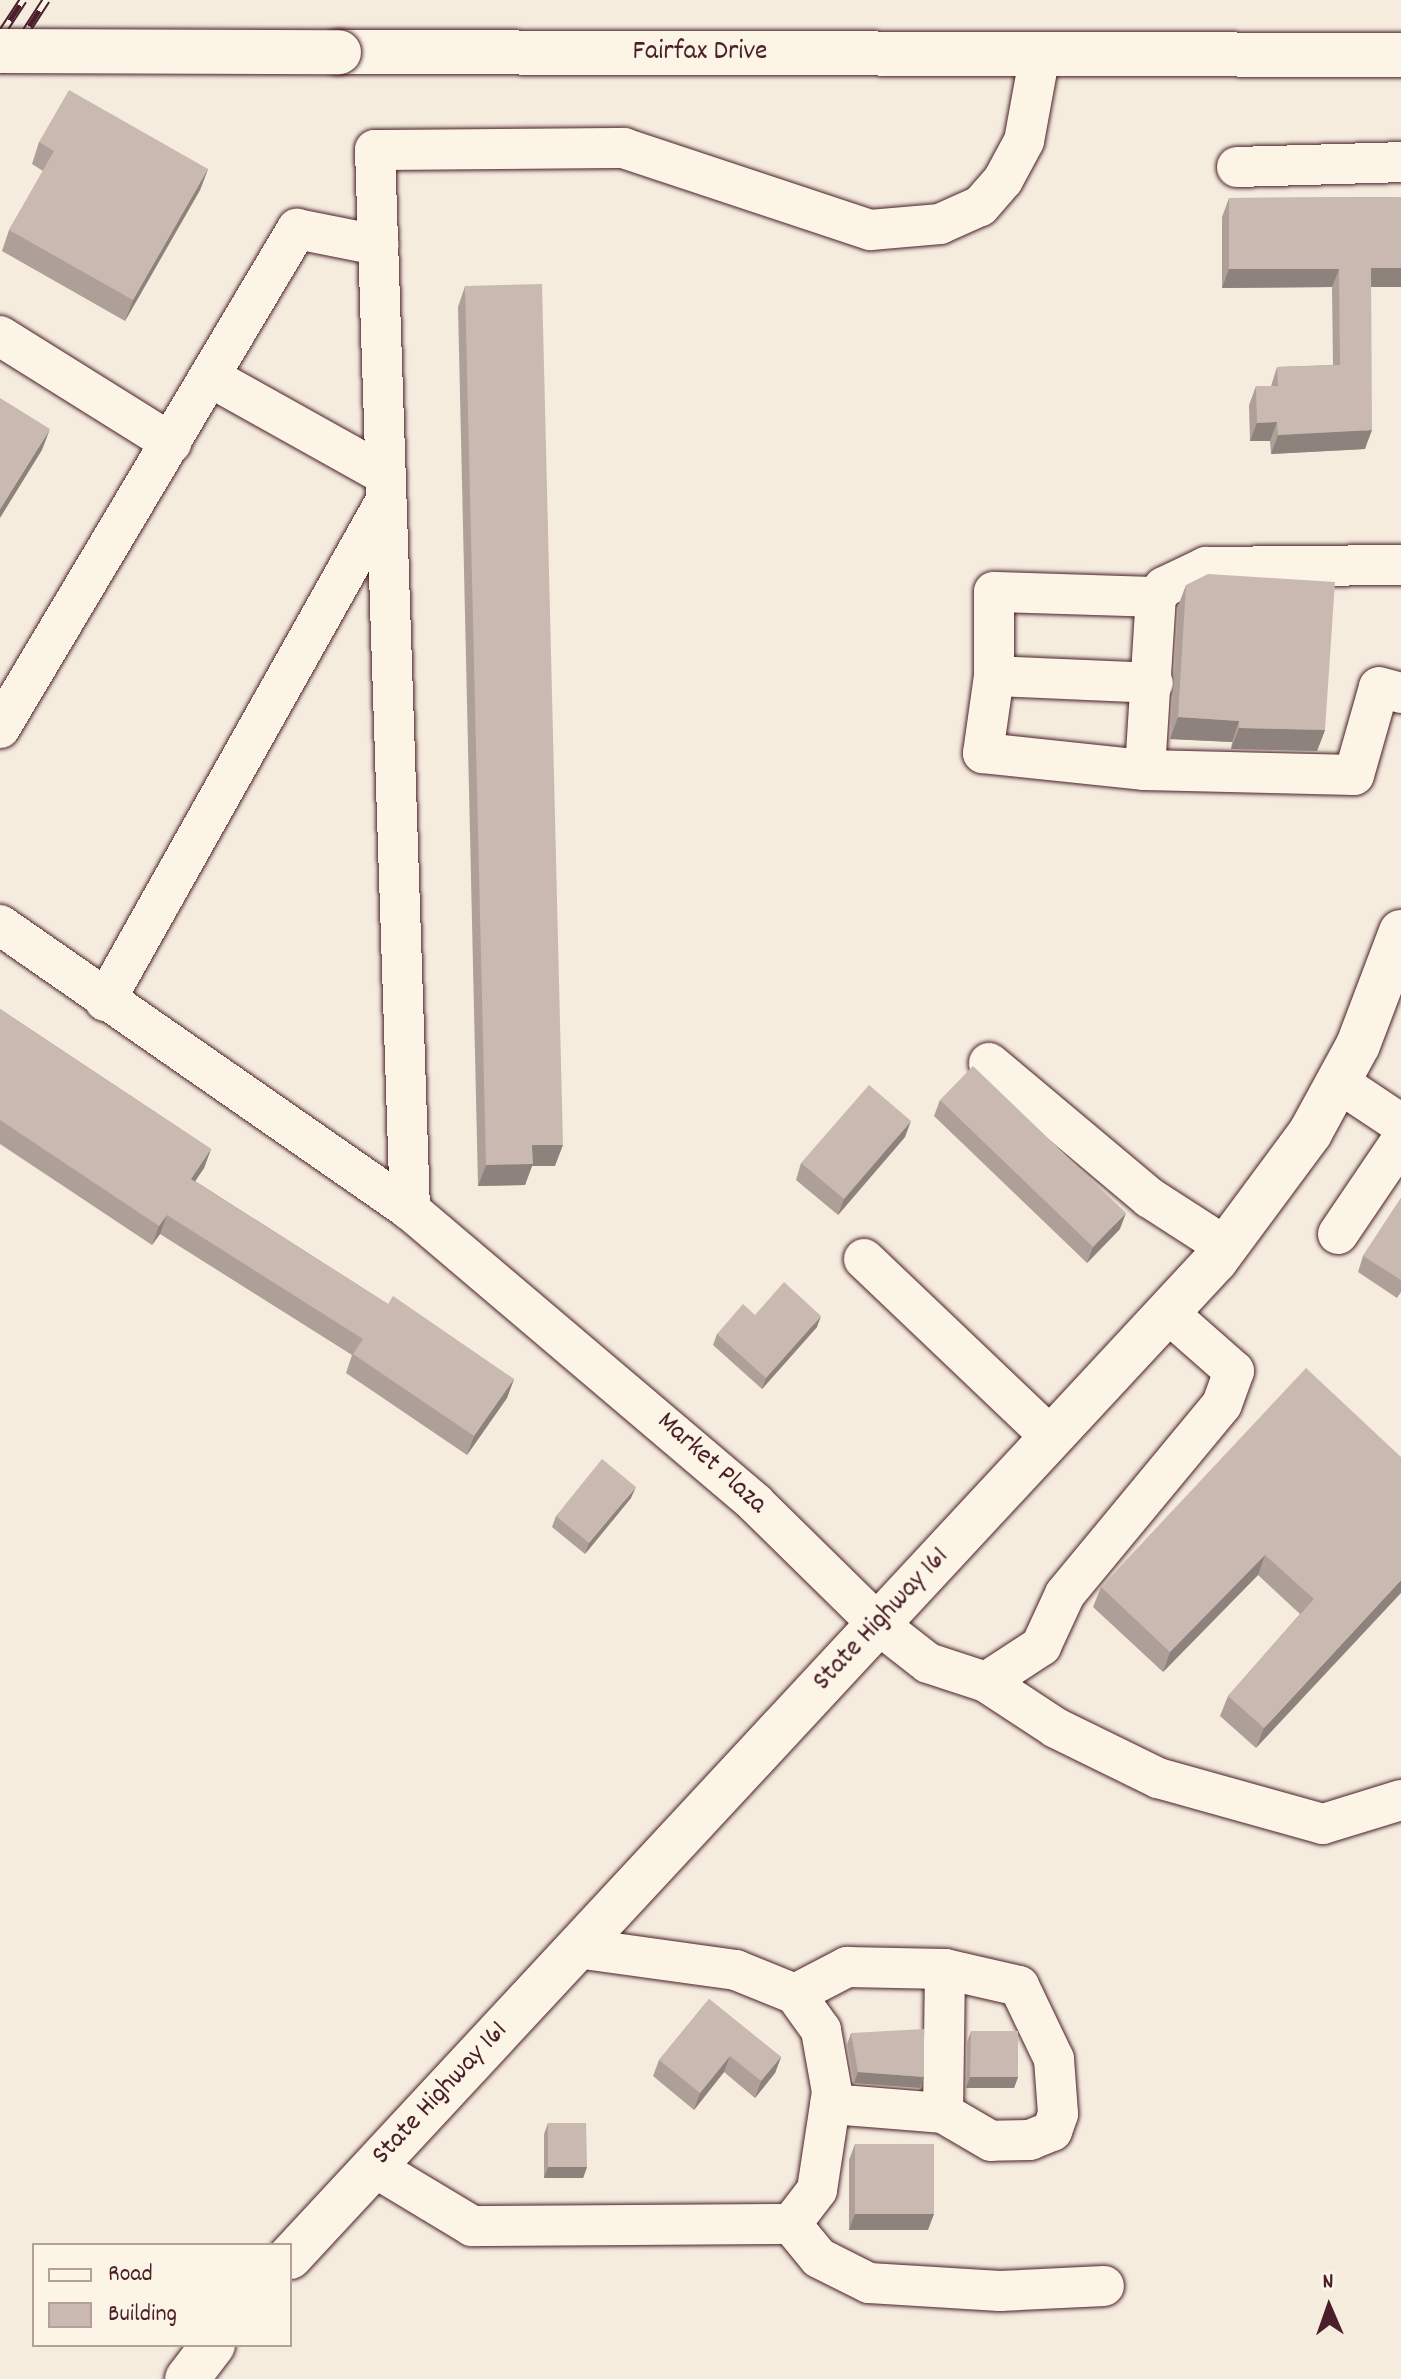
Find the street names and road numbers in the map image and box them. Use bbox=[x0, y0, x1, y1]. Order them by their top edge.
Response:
street label: Fairfax Drive bbox=[633, 36, 767, 70]
street label: Market Plaza bbox=[649, 1406, 773, 1522]
street label: State Highway 161 bbox=[807, 1541, 957, 1699]
street label: State Highway 161 bbox=[366, 2015, 516, 2173]

